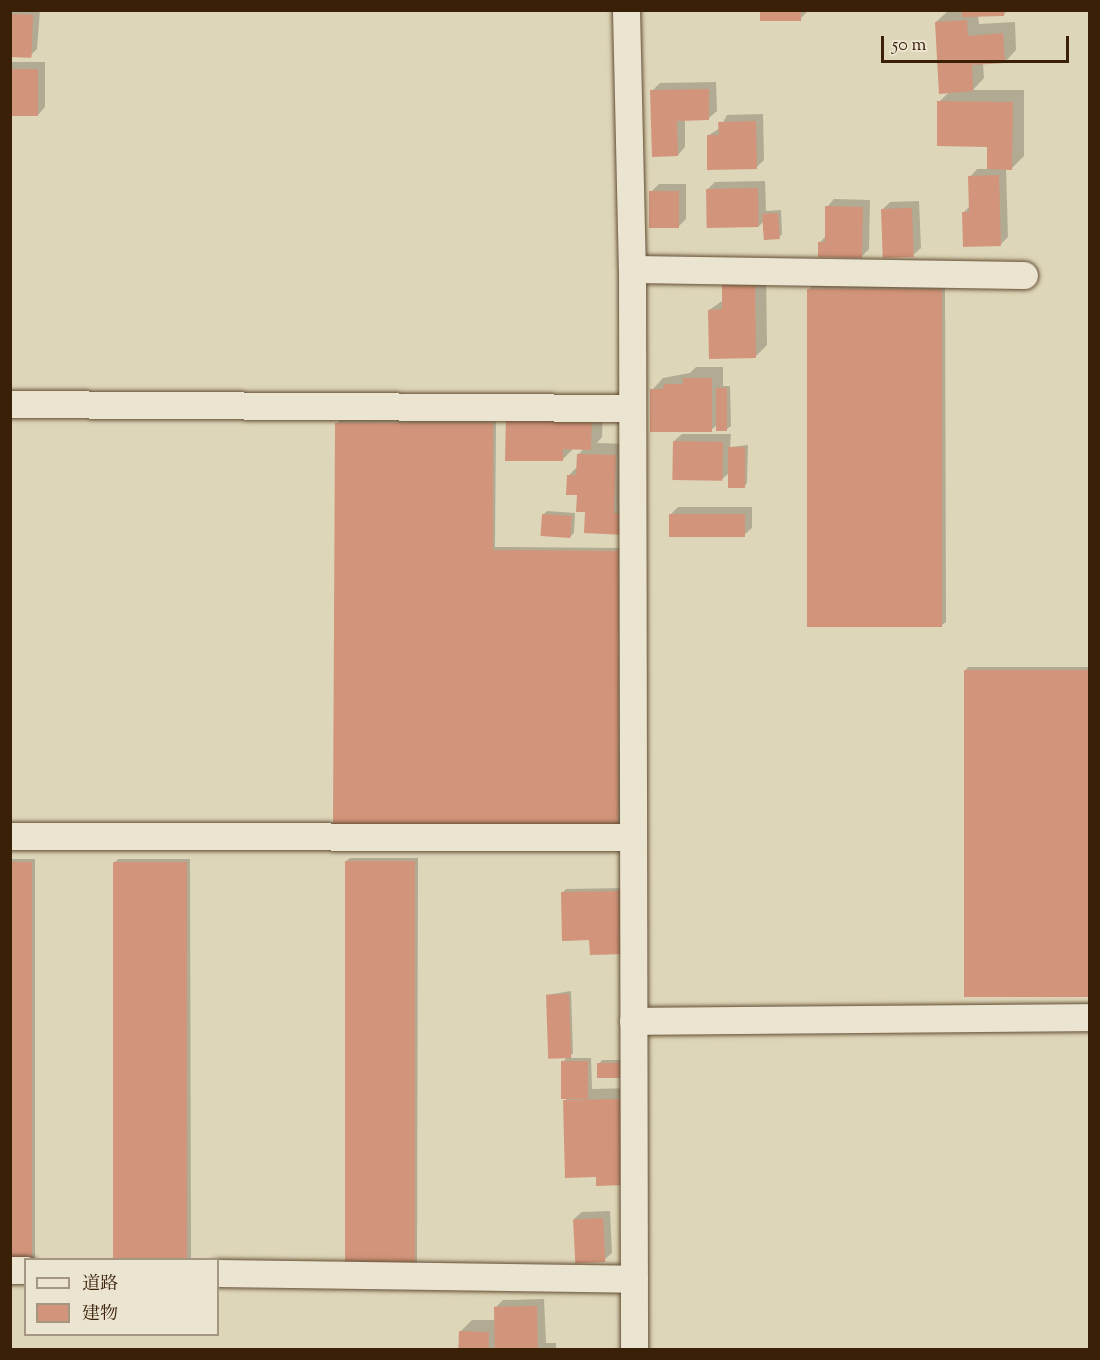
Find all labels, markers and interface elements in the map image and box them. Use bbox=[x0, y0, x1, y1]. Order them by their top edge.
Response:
scale bar bbox=[884, 24, 1072, 62]
text: 50 m bbox=[892, 33, 926, 59]
legend bbox=[24, 1258, 219, 1336]
text: 道路 bbox=[82, 1272, 118, 1298]
text: 建物 bbox=[82, 1302, 118, 1328]

